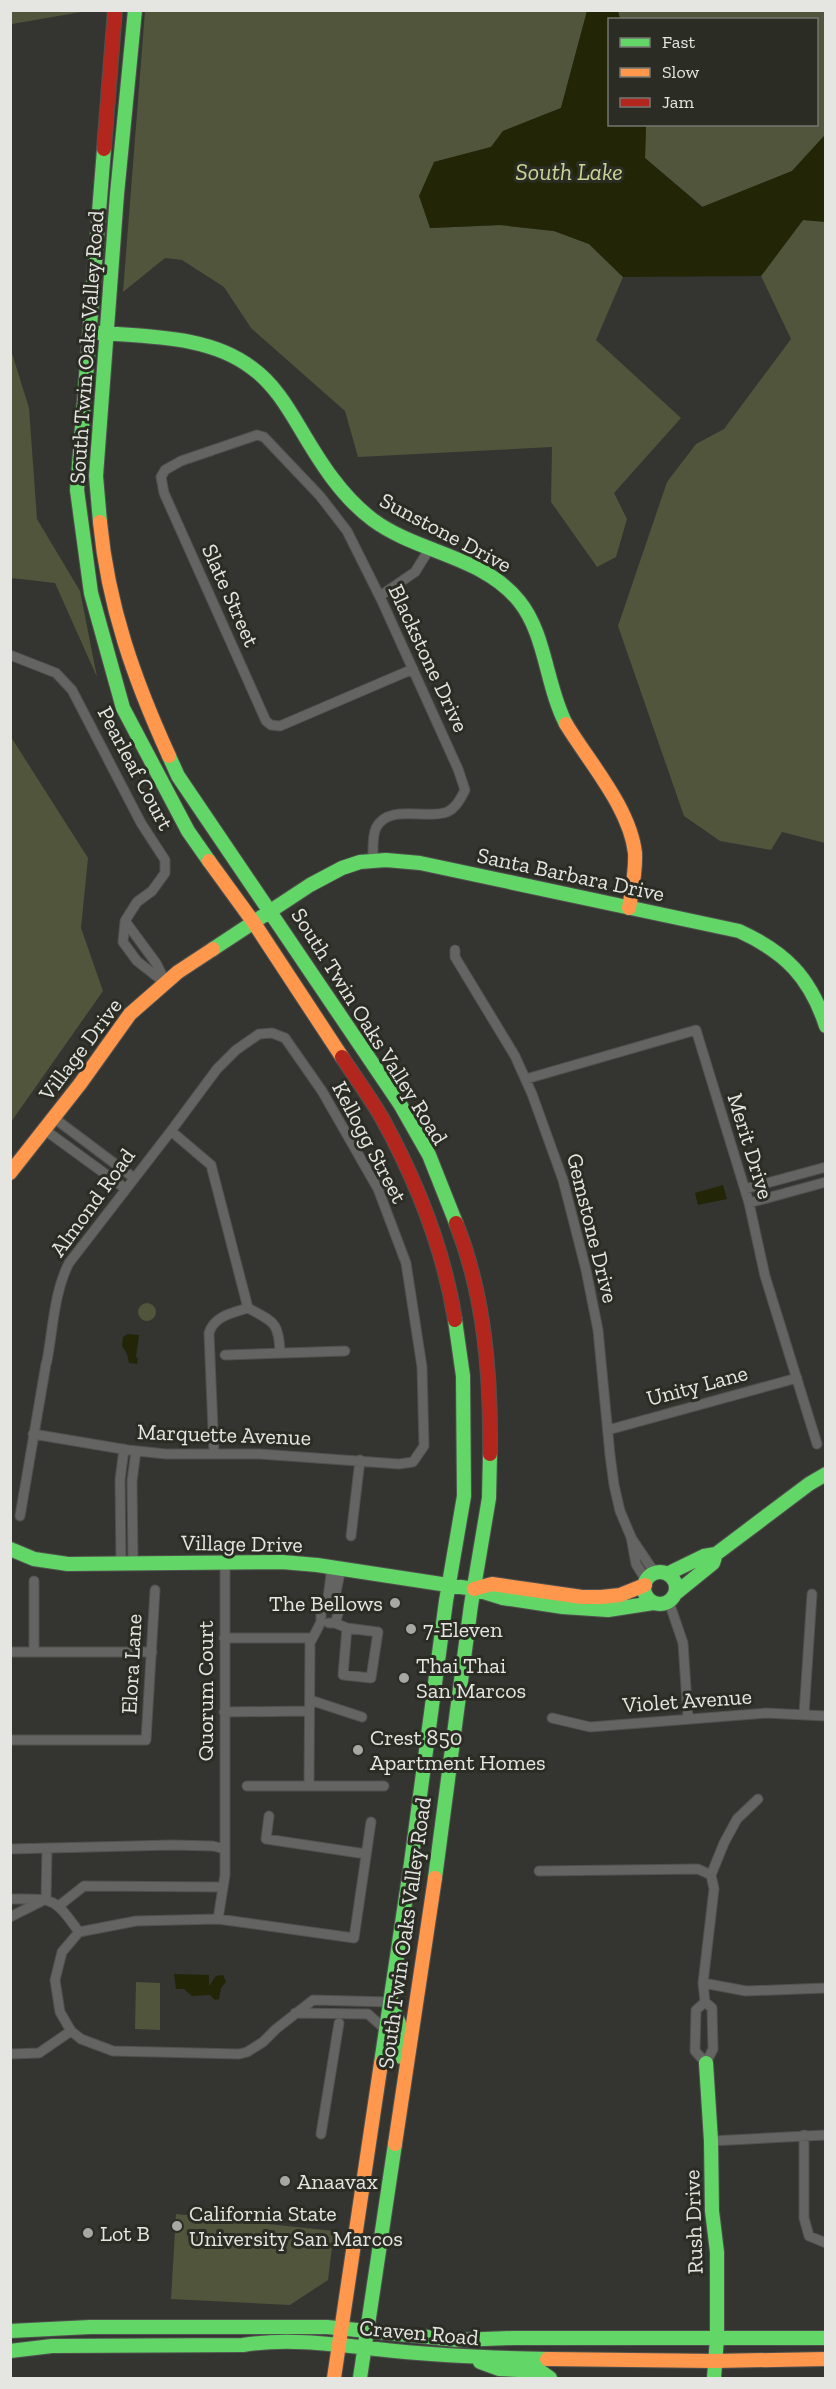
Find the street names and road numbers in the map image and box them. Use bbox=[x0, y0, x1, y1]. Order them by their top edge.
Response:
street label: South Twin Oaks Valley Road bbox=[63, 209, 110, 485]
street label: Sunstone Drive bbox=[375, 486, 516, 579]
street label: Slate Street bbox=[196, 540, 266, 652]
street label: Blackstone Drive bbox=[382, 580, 475, 736]
street label: Pearleaf Court bbox=[92, 702, 180, 835]
street label: Santa Barbara Drive bbox=[475, 841, 667, 908]
street label: South Twin Oaks Valley Road bbox=[285, 903, 454, 1150]
street label: Village Drive bbox=[32, 993, 128, 1107]
street label: Kellogg Street bbox=[326, 1077, 413, 1209]
street label: Merit Drive bbox=[722, 1090, 779, 1202]
street label: Almond Road bbox=[44, 1143, 141, 1262]
street label: Gemstone Drive bbox=[561, 1150, 624, 1306]
street label: Unity Lane bbox=[644, 1359, 751, 1412]
street label: Marquette Avenue bbox=[136, 1418, 311, 1451]
street label: Village Drive bbox=[180, 1529, 303, 1558]
street label: Elora Lane bbox=[115, 1613, 148, 1715]
street label: Quorum Court bbox=[192, 1620, 219, 1761]
street label: Violet Avenue bbox=[620, 1683, 753, 1719]
street label: South Twin Oaks Valley Road bbox=[372, 1795, 437, 2071]
street label: Rush Drive bbox=[678, 2169, 709, 2275]
street label: Craven Road bbox=[358, 2314, 480, 2351]

